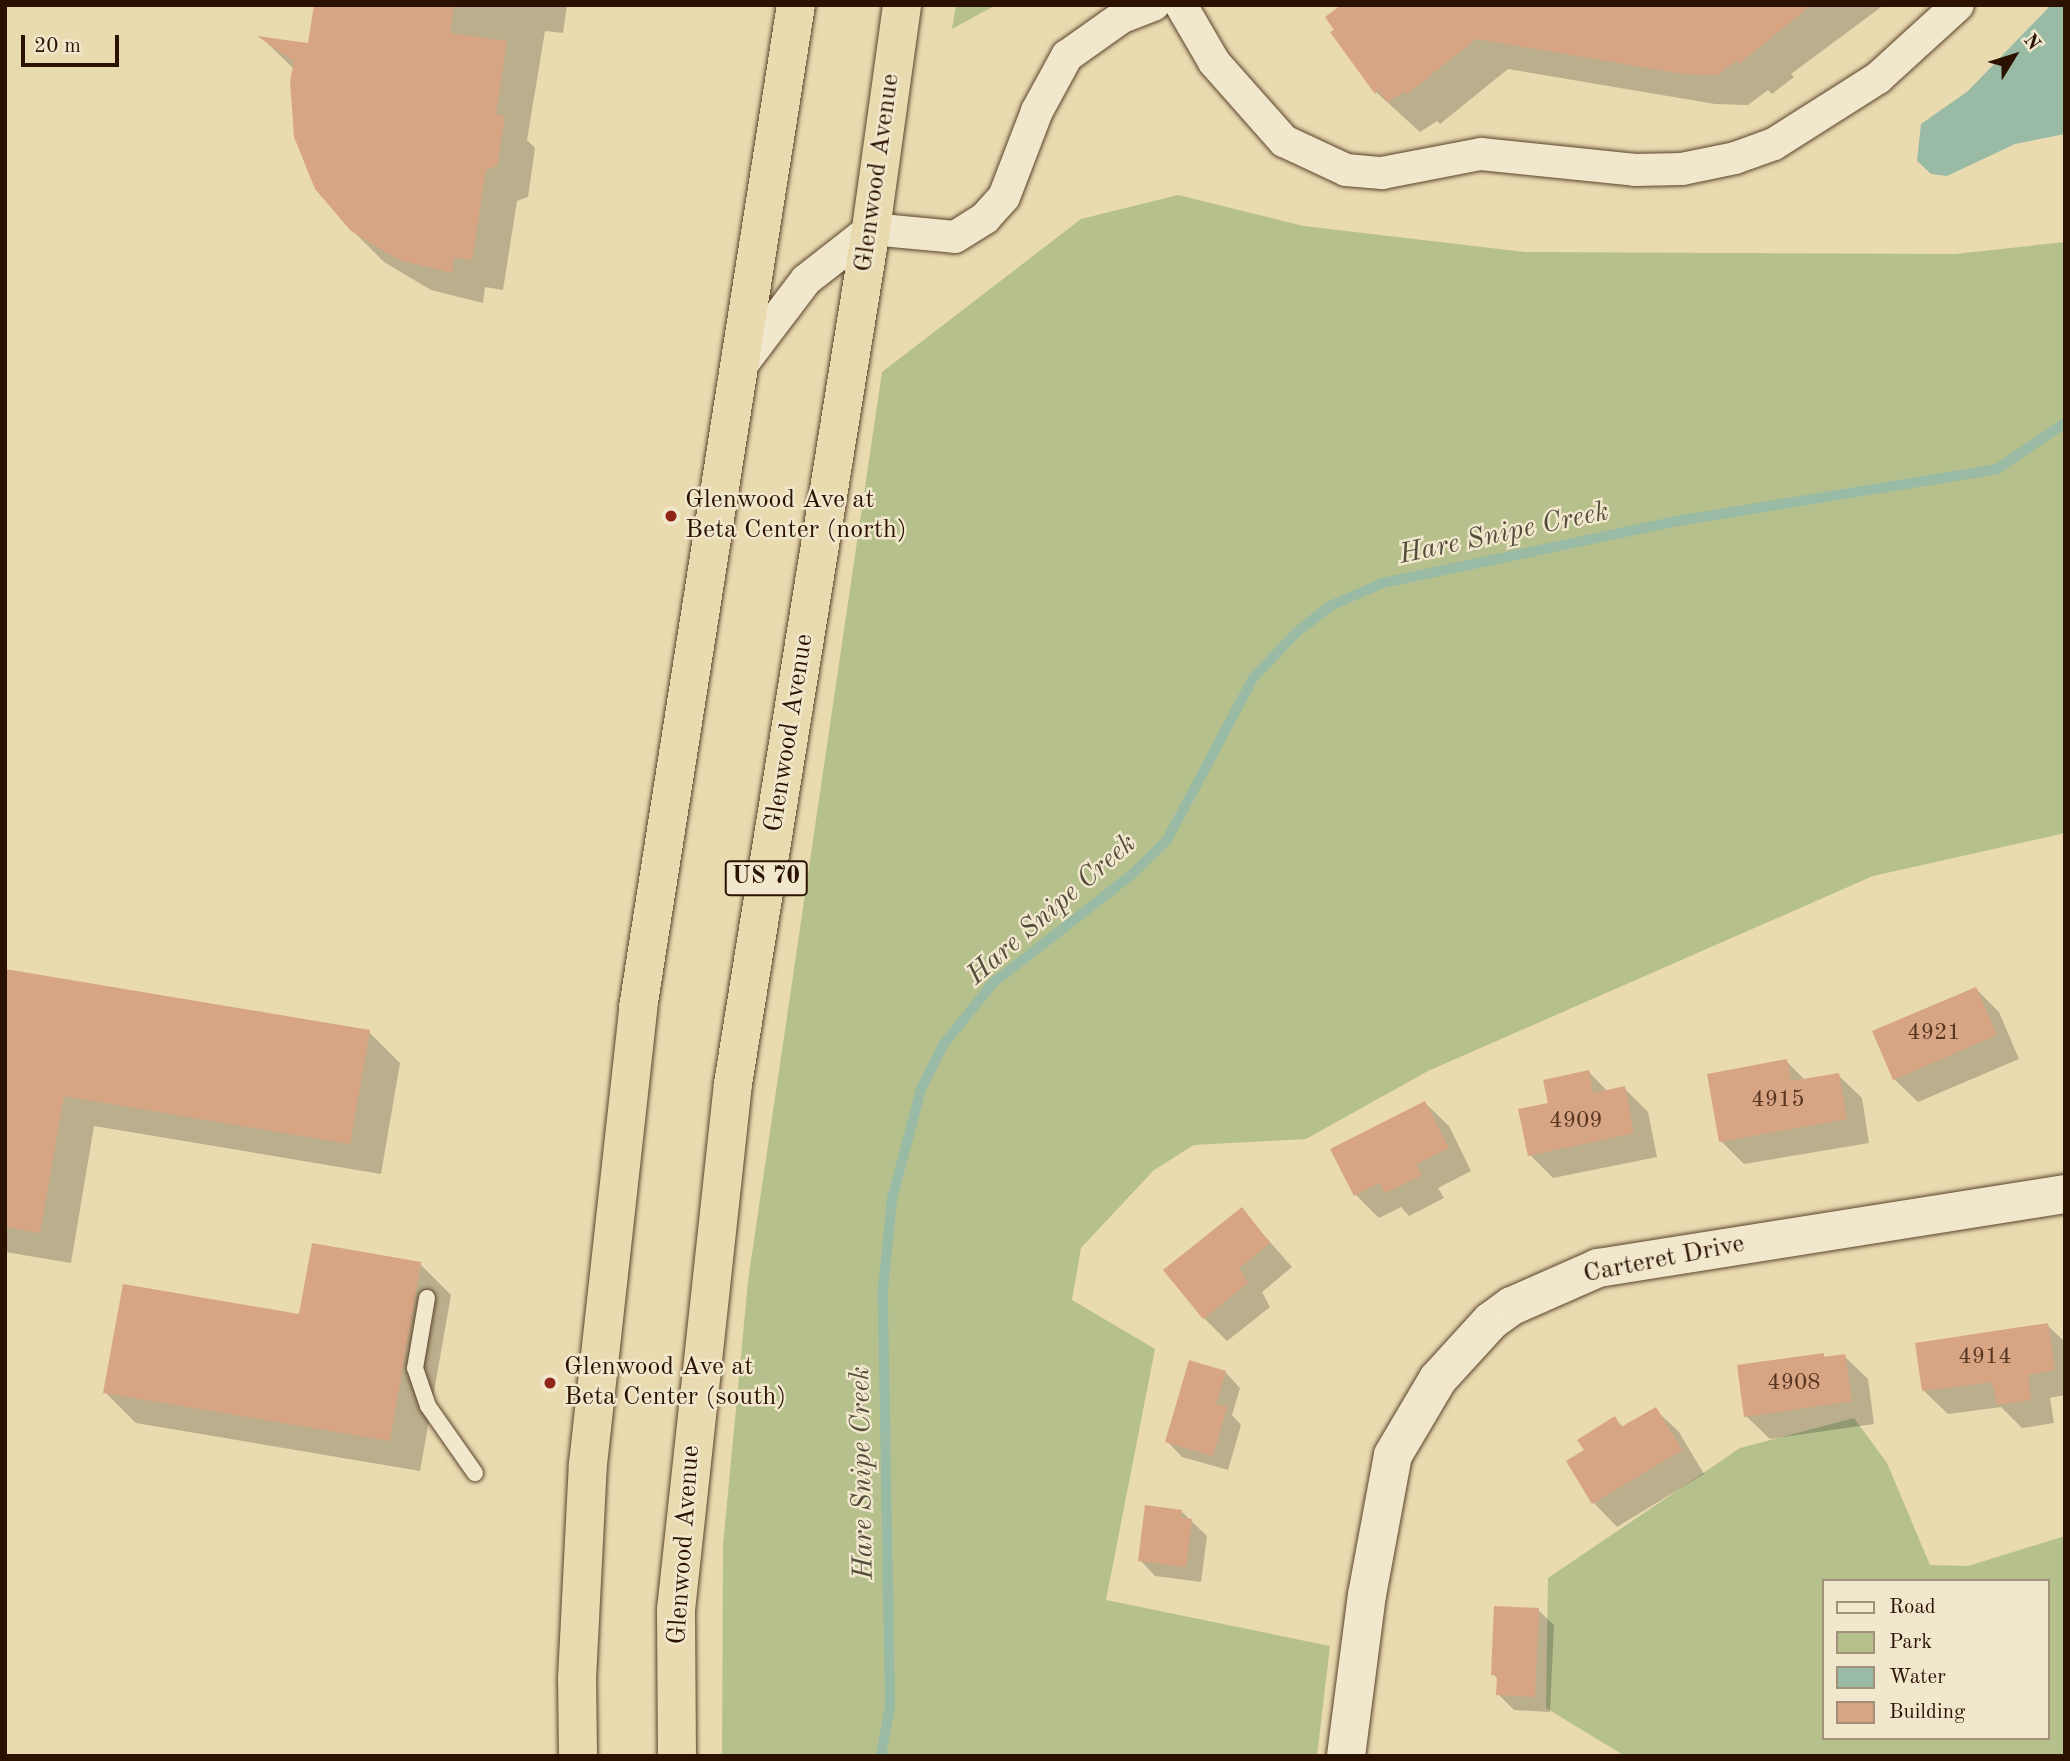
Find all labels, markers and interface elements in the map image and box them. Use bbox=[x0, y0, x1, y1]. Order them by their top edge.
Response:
scale bar bbox=[24, 21, 122, 65]
north arrow bbox=[1979, 21, 2049, 91]
text: N bbox=[2019, 31, 2043, 54]
text: 20 m bbox=[34, 36, 81, 57]
street label: Glenwood Avenue bbox=[849, 72, 907, 274]
place label: Glenwood Ave at Beta Center (north) bbox=[685, 485, 907, 546]
water label: Hare Snipe Creek bbox=[1396, 495, 1612, 573]
marker: Glenwood Ave at Beta Center (north) bbox=[663, 508, 679, 524]
street label: Glenwood Avenue bbox=[759, 632, 821, 834]
water label: Hare Snipe Creek bbox=[960, 827, 1144, 993]
road number: US 70 bbox=[724, 858, 808, 898]
house number: 4921 bbox=[1907, 1019, 1961, 1047]
house number: 4915 bbox=[1751, 1086, 1805, 1114]
house number: 4909 bbox=[1549, 1107, 1603, 1135]
street label: Carteret Drive bbox=[1581, 1229, 1747, 1291]
house number: 4914 bbox=[1958, 1343, 2012, 1371]
place label: Glenwood Ave at Beta Center (south) bbox=[564, 1352, 786, 1414]
water label: Hare Snipe Creek bbox=[844, 1366, 882, 1580]
house number: 4908 bbox=[1767, 1369, 1821, 1397]
marker: Glenwood Ave at Beta Center (south) bbox=[542, 1375, 558, 1391]
street label: Glenwood Avenue bbox=[662, 1444, 708, 1646]
legend bbox=[1822, 1579, 2049, 1740]
text: Road bbox=[1889, 1597, 1936, 1618]
text: Park bbox=[1889, 1632, 1932, 1653]
text: Water bbox=[1889, 1667, 1946, 1688]
text: Building bbox=[1889, 1702, 1965, 1723]

